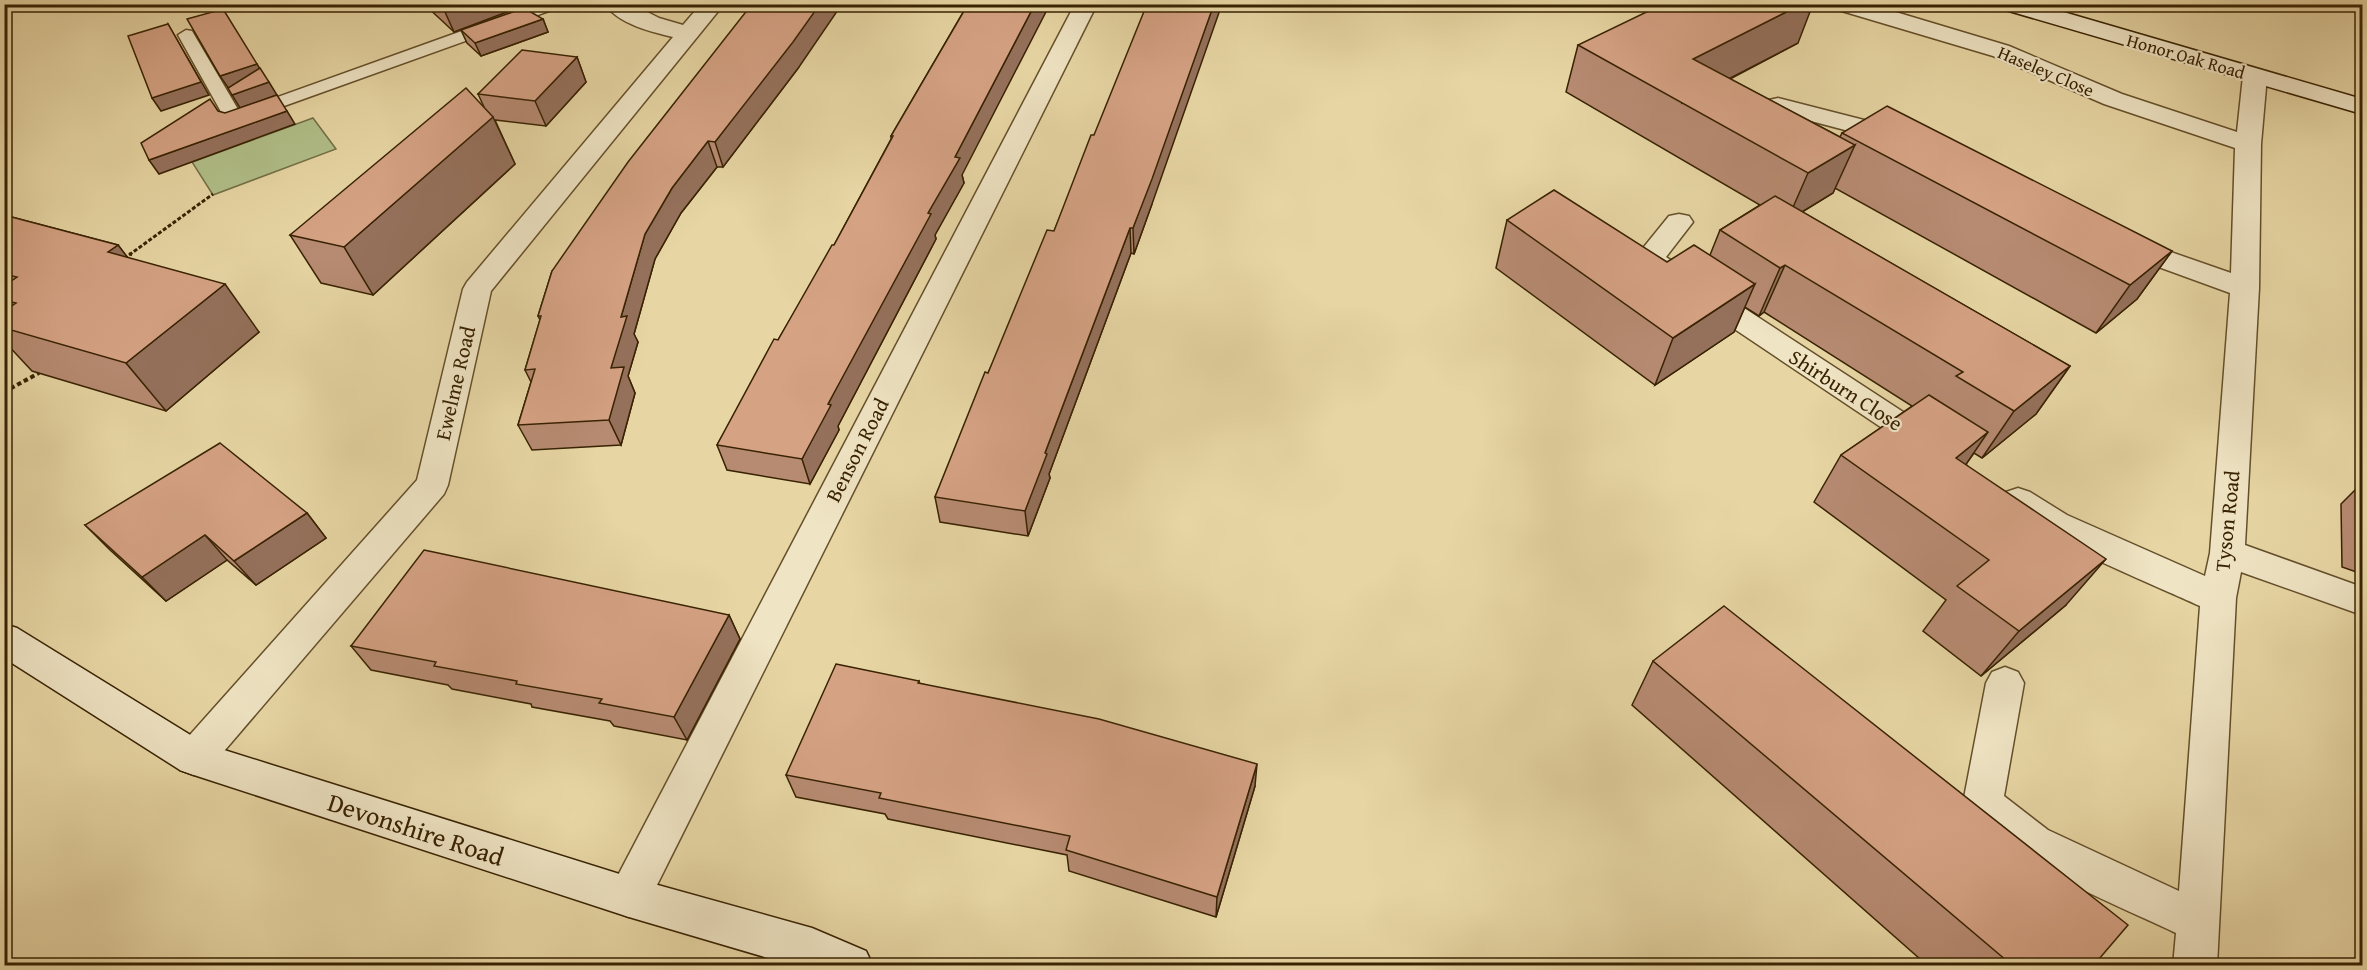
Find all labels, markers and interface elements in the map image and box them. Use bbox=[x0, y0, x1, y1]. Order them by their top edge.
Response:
street label: Honor Oak Road bbox=[2124, 26, 2249, 86]
street label: Haseley Close bbox=[1994, 39, 2098, 103]
street label: Ewelme Road bbox=[427, 322, 483, 443]
street label: Shirburn Close bbox=[1783, 342, 1909, 439]
street label: Benson Road bbox=[818, 392, 897, 507]
street label: Tyson Road bbox=[2206, 468, 2248, 573]
street label: Devonshire Road bbox=[323, 782, 509, 876]

